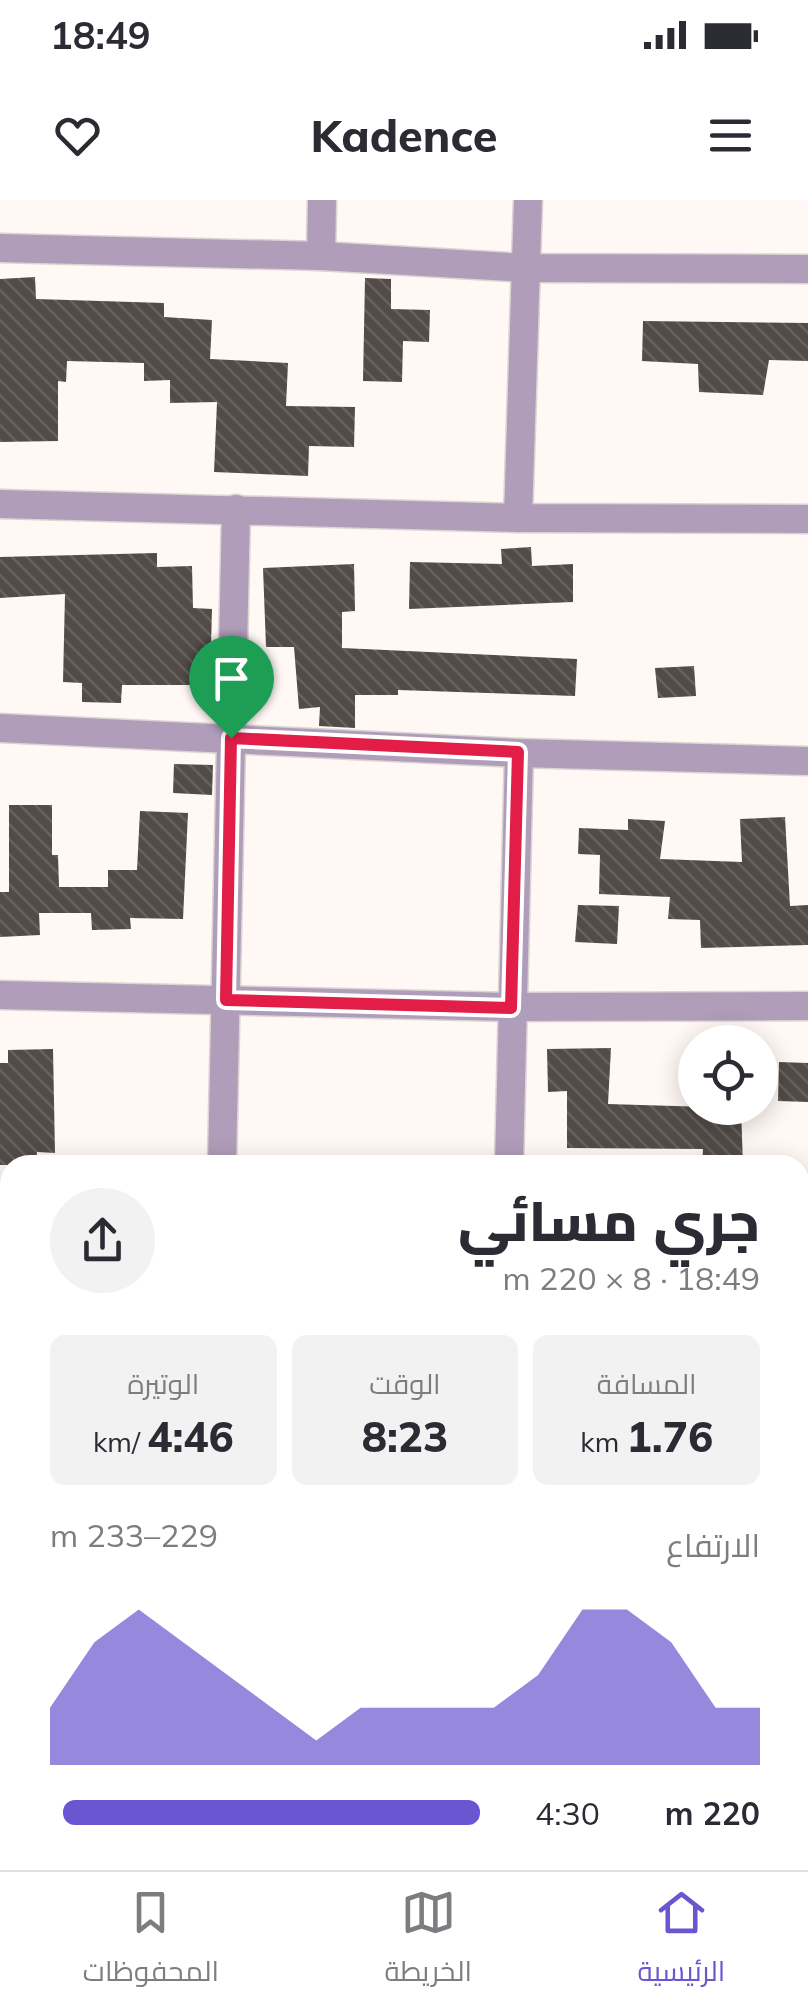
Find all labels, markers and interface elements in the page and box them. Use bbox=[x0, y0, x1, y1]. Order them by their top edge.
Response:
text: 18:49 bbox=[50, 11, 151, 59]
text: Kadence bbox=[310, 107, 498, 163]
icon: heart bbox=[50, 108, 105, 163]
icon: menu bbox=[703, 108, 758, 163]
pin bbox=[189, 636, 274, 739]
icon: arrive bbox=[204, 651, 259, 706]
map controls bbox=[678, 1025, 778, 1125]
button: locate bbox=[678, 1025, 778, 1125]
text: جري مسائي bbox=[458, 1186, 760, 1255]
button: share bbox=[50, 1188, 155, 1293]
text: 18:49 · 8 × 220 m bbox=[503, 1258, 760, 1298]
text: الوتيرة bbox=[127, 1366, 199, 1401]
text: الوقت bbox=[369, 1366, 441, 1401]
text: المسافة bbox=[597, 1366, 697, 1401]
text: 4:46 bbox=[147, 1410, 234, 1463]
text: 8:23 bbox=[362, 1410, 448, 1463]
text: 1.76 bbox=[627, 1410, 713, 1463]
text: /km bbox=[93, 1424, 147, 1459]
text: km bbox=[580, 1424, 627, 1459]
text: 229–233 m bbox=[50, 1515, 218, 1555]
text: الارتفاع bbox=[666, 1525, 760, 1565]
text: 4:30 bbox=[535, 1793, 600, 1833]
text: 220 m bbox=[665, 1793, 760, 1833]
tab: المحفوظات bbox=[83, 1885, 219, 1997]
tab: الخريطة bbox=[385, 1885, 472, 1997]
tab: الرئيسية bbox=[637, 1885, 725, 1997]

